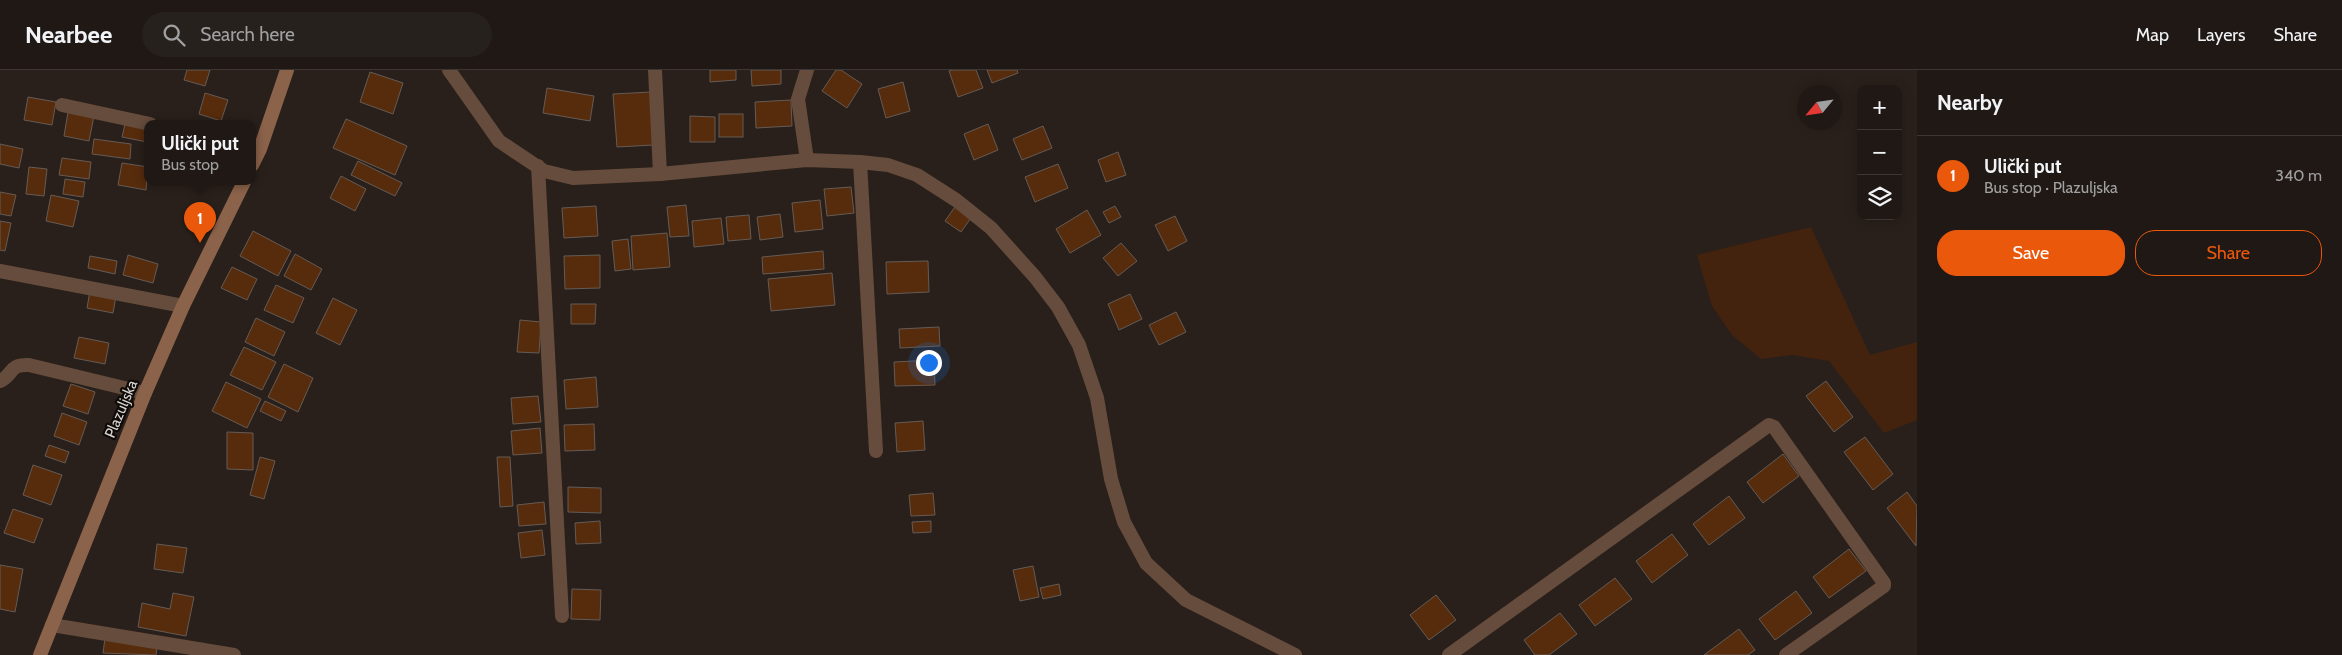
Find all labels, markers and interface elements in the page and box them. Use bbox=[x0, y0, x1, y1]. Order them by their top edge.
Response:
search box bbox=[142, 12, 492, 57]
text: Nearbee bbox=[25, 20, 112, 49]
icon: search bbox=[160, 21, 188, 49]
text: Search here bbox=[200, 23, 295, 46]
text: Map bbox=[2136, 24, 2169, 46]
text: Layers bbox=[2197, 24, 2246, 46]
text: Share bbox=[2274, 24, 2317, 46]
north arrow bbox=[1797, 85, 1842, 130]
map controls bbox=[1857, 85, 1902, 220]
button: + bbox=[1857, 85, 1902, 130]
text: Nearby bbox=[1937, 90, 2003, 115]
popup bbox=[144, 120, 256, 185]
button: − bbox=[1857, 130, 1902, 175]
text: Ulički put bbox=[161, 132, 239, 155]
text: Bus stop bbox=[161, 155, 219, 174]
text: Ulički put bbox=[1984, 155, 2062, 178]
text: 1 bbox=[1950, 166, 1956, 185]
text: 340 m bbox=[2275, 166, 2322, 185]
button: layers bbox=[1857, 175, 1902, 220]
text: Bus stop · Plazuljska bbox=[1984, 178, 2118, 197]
pin: 1 bbox=[184, 202, 216, 243]
button: Save bbox=[1937, 230, 2125, 276]
button: Share bbox=[2135, 230, 2322, 276]
your location bbox=[916, 350, 942, 376]
street label: Plazuljska bbox=[101, 377, 142, 441]

